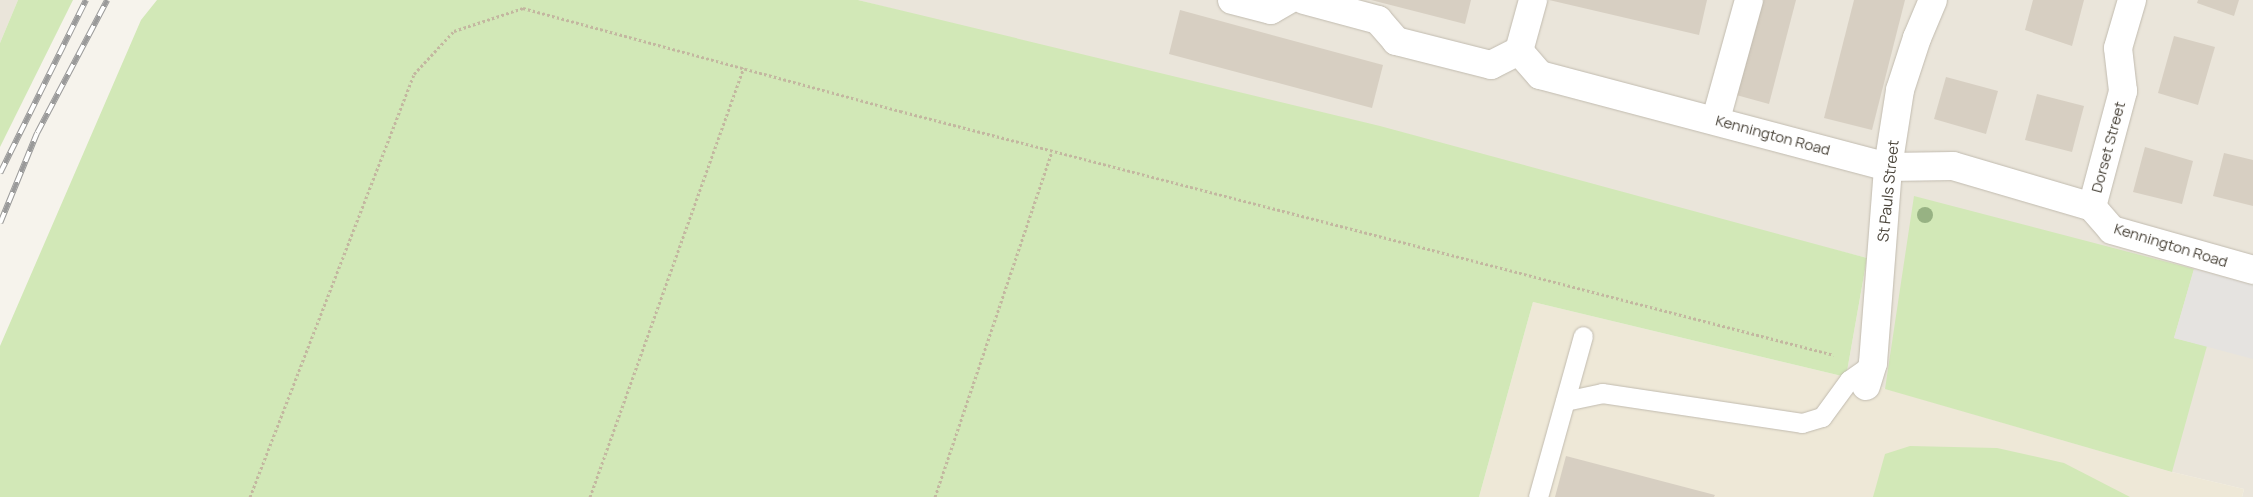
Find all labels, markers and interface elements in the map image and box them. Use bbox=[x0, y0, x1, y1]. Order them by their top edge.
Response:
street label: Dorset Street bbox=[2087, 99, 2129, 195]
street label: Kennington Road bbox=[1714, 111, 1832, 159]
street label: St Pauls Street bbox=[1874, 139, 1902, 243]
street label: Kennington Road bbox=[2112, 219, 2230, 271]

